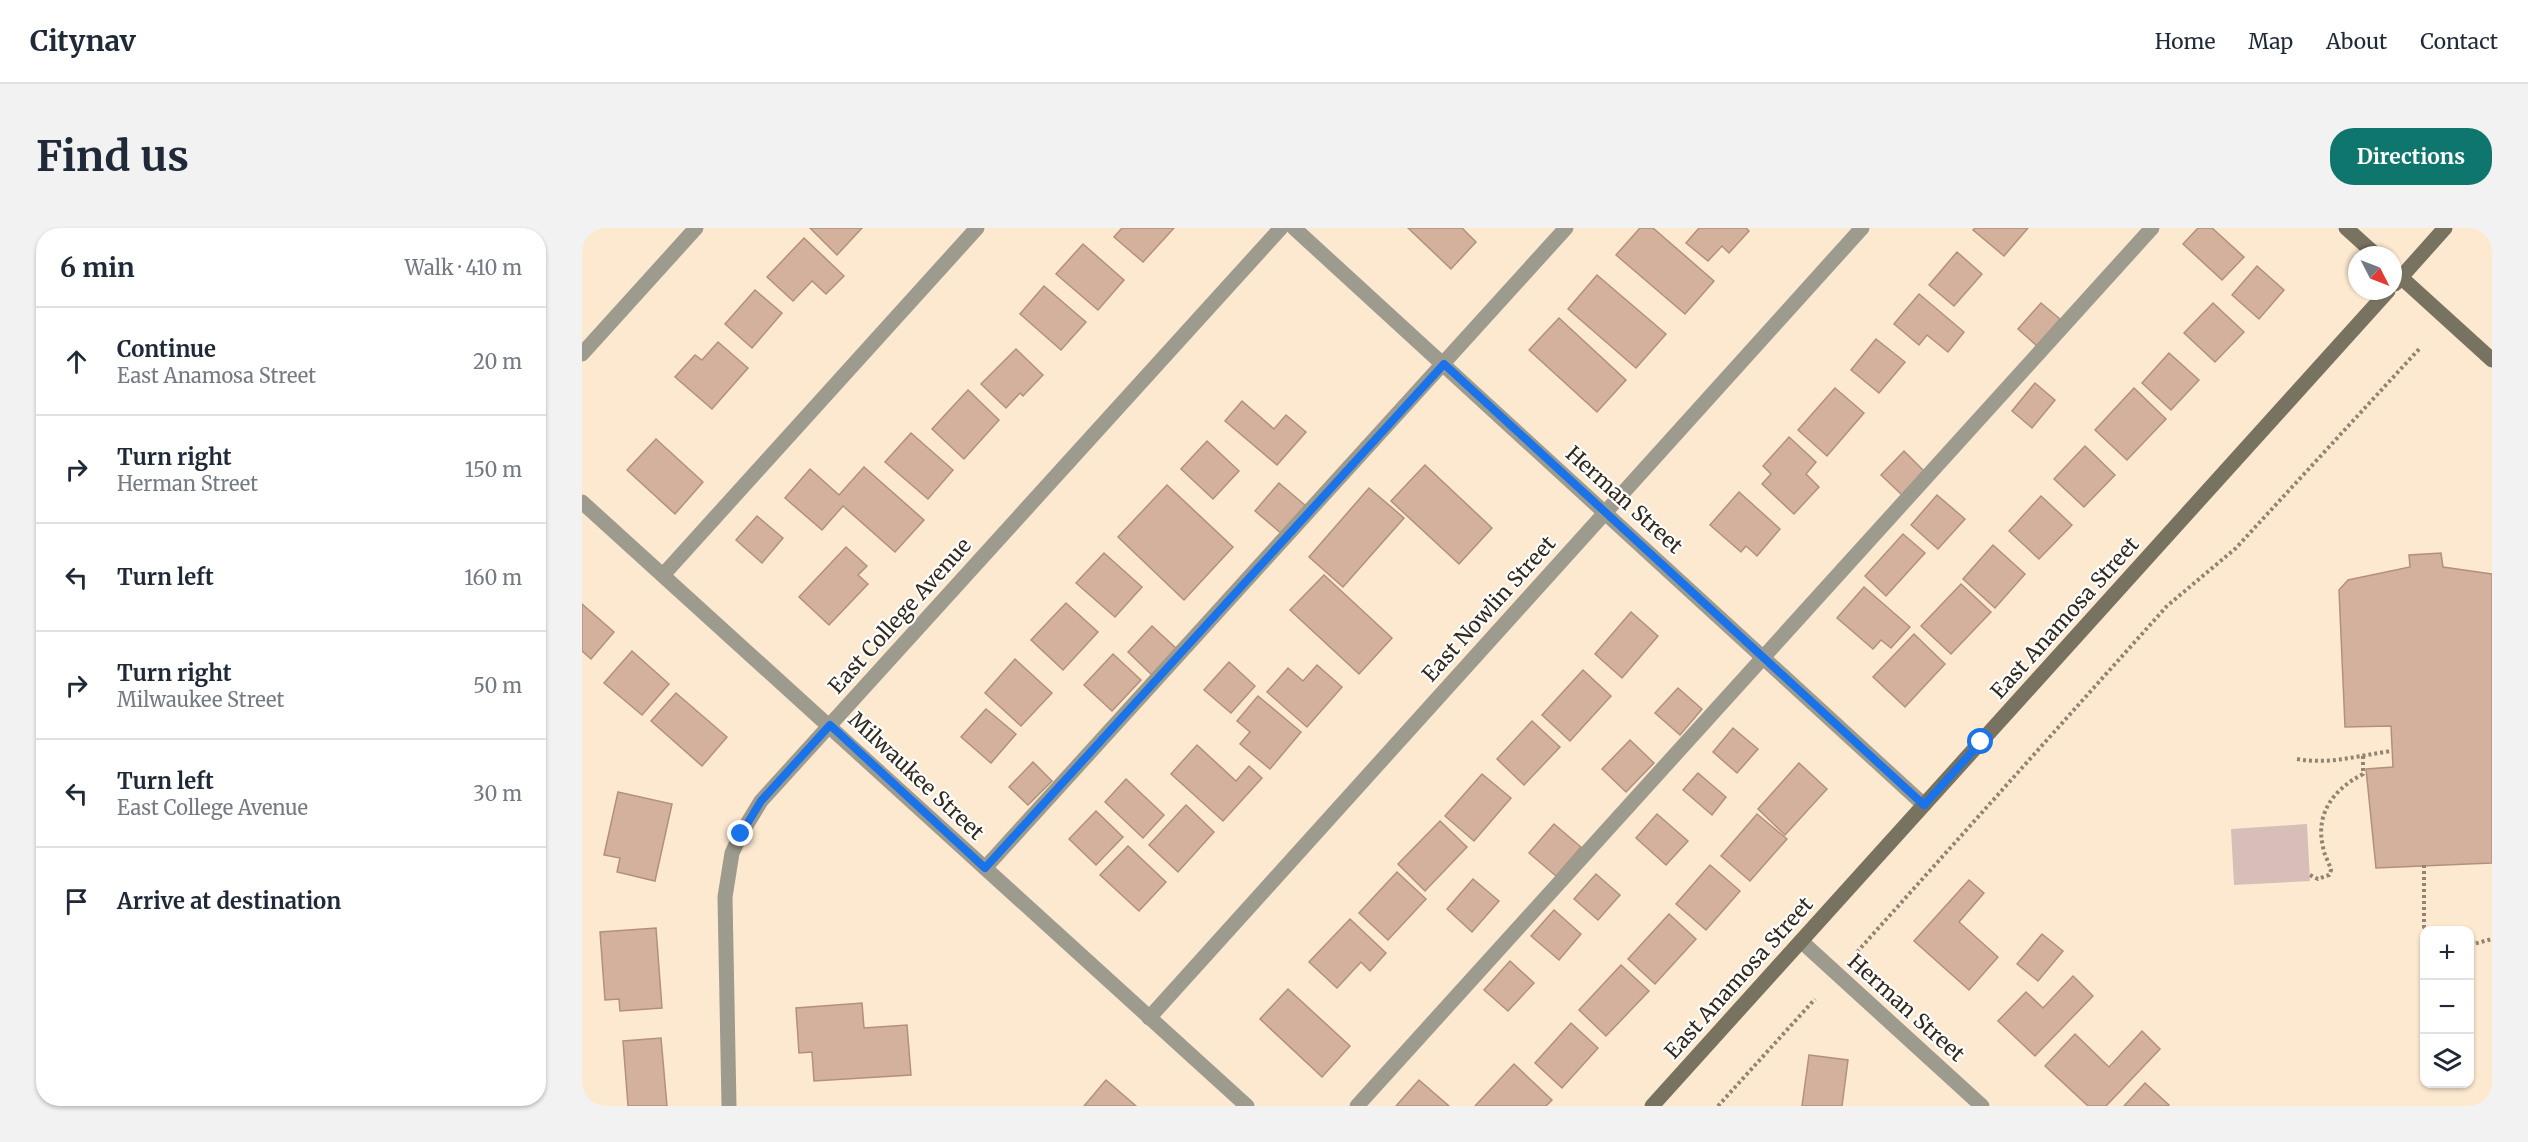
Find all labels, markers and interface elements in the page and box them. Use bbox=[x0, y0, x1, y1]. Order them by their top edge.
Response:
text: Citynav bbox=[30, 23, 136, 59]
text: Home bbox=[2155, 28, 2215, 55]
text: Map bbox=[2248, 28, 2293, 55]
text: About bbox=[2326, 28, 2387, 55]
text: Contact bbox=[2420, 28, 2498, 55]
button: Directions bbox=[2330, 128, 2492, 185]
text: Find us bbox=[36, 130, 189, 182]
north arrow bbox=[2348, 246, 2402, 300]
text: 6 min bbox=[60, 251, 135, 284]
text: Walk · 410 m bbox=[405, 255, 522, 280]
text: Continue bbox=[117, 335, 216, 363]
icon: ahead bbox=[60, 345, 93, 378]
text: 20 m bbox=[473, 349, 522, 374]
text: East Anamosa Street bbox=[117, 363, 316, 388]
street label: Herman Street bbox=[1560, 440, 1688, 559]
text: Turn right bbox=[117, 443, 231, 471]
icon: right bbox=[60, 453, 93, 486]
text: 150 m bbox=[465, 457, 522, 482]
text: Herman Street bbox=[117, 471, 258, 496]
street label: East Nowlin Street bbox=[1416, 530, 1561, 687]
street label: East Anamosa Street bbox=[1985, 531, 2145, 704]
street label: East College Avenue bbox=[822, 532, 977, 699]
icon: left bbox=[60, 561, 93, 594]
text: Turn left bbox=[117, 563, 214, 591]
text: 160 m bbox=[464, 565, 522, 590]
text: Turn right bbox=[117, 659, 231, 687]
icon: right bbox=[60, 669, 93, 702]
text: 50 m bbox=[473, 673, 522, 698]
text: Milwaukee Street bbox=[117, 687, 284, 712]
street label: Milwaukee Street bbox=[843, 706, 990, 845]
route start bbox=[1967, 728, 1993, 754]
text: Turn left bbox=[117, 767, 214, 795]
icon: left bbox=[60, 777, 93, 810]
text: 30 m bbox=[473, 781, 522, 806]
text: East College Avenue bbox=[117, 795, 308, 820]
route end bbox=[727, 820, 753, 846]
icon: arrive bbox=[60, 885, 93, 918]
text: Arrive at destination bbox=[117, 887, 341, 915]
street label: East Anamosa Street bbox=[1659, 891, 1819, 1064]
map controls bbox=[2420, 926, 2474, 1088]
button: + bbox=[2420, 926, 2474, 980]
street label: Herman Street bbox=[1842, 948, 1970, 1067]
button: − bbox=[2420, 980, 2474, 1034]
button: layers bbox=[2420, 1034, 2474, 1088]

